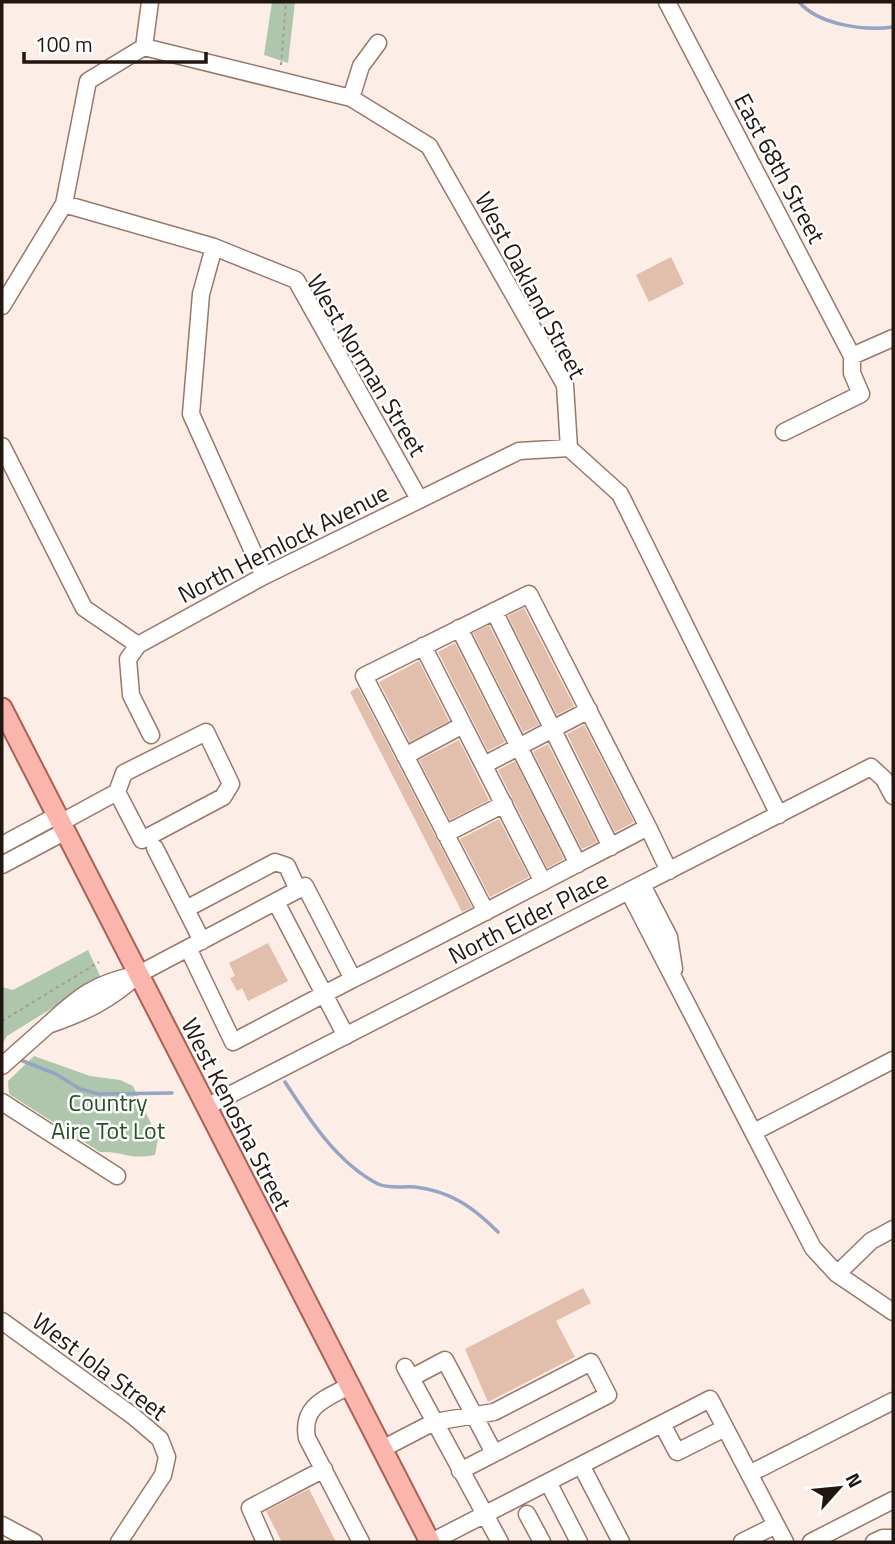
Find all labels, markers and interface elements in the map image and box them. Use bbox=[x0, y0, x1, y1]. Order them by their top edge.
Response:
scale bar bbox=[24, 21, 206, 65]
text: 100 m bbox=[35, 28, 92, 60]
street label: East 68th Street bbox=[725, 86, 835, 250]
street label: West Oakland Street bbox=[466, 185, 596, 386]
street label: West Norman Street bbox=[298, 267, 436, 463]
street label: North Hemlock Avenue bbox=[171, 474, 395, 612]
street label: North Elder Place bbox=[442, 861, 614, 973]
street label: West Kenosha Street bbox=[173, 1011, 301, 1217]
park label: Country Aire Tot Lot bbox=[51, 1084, 166, 1148]
street label: West Iola Street bbox=[25, 1303, 176, 1429]
north arrow bbox=[804, 1453, 874, 1523]
text: N bbox=[839, 1468, 871, 1493]

